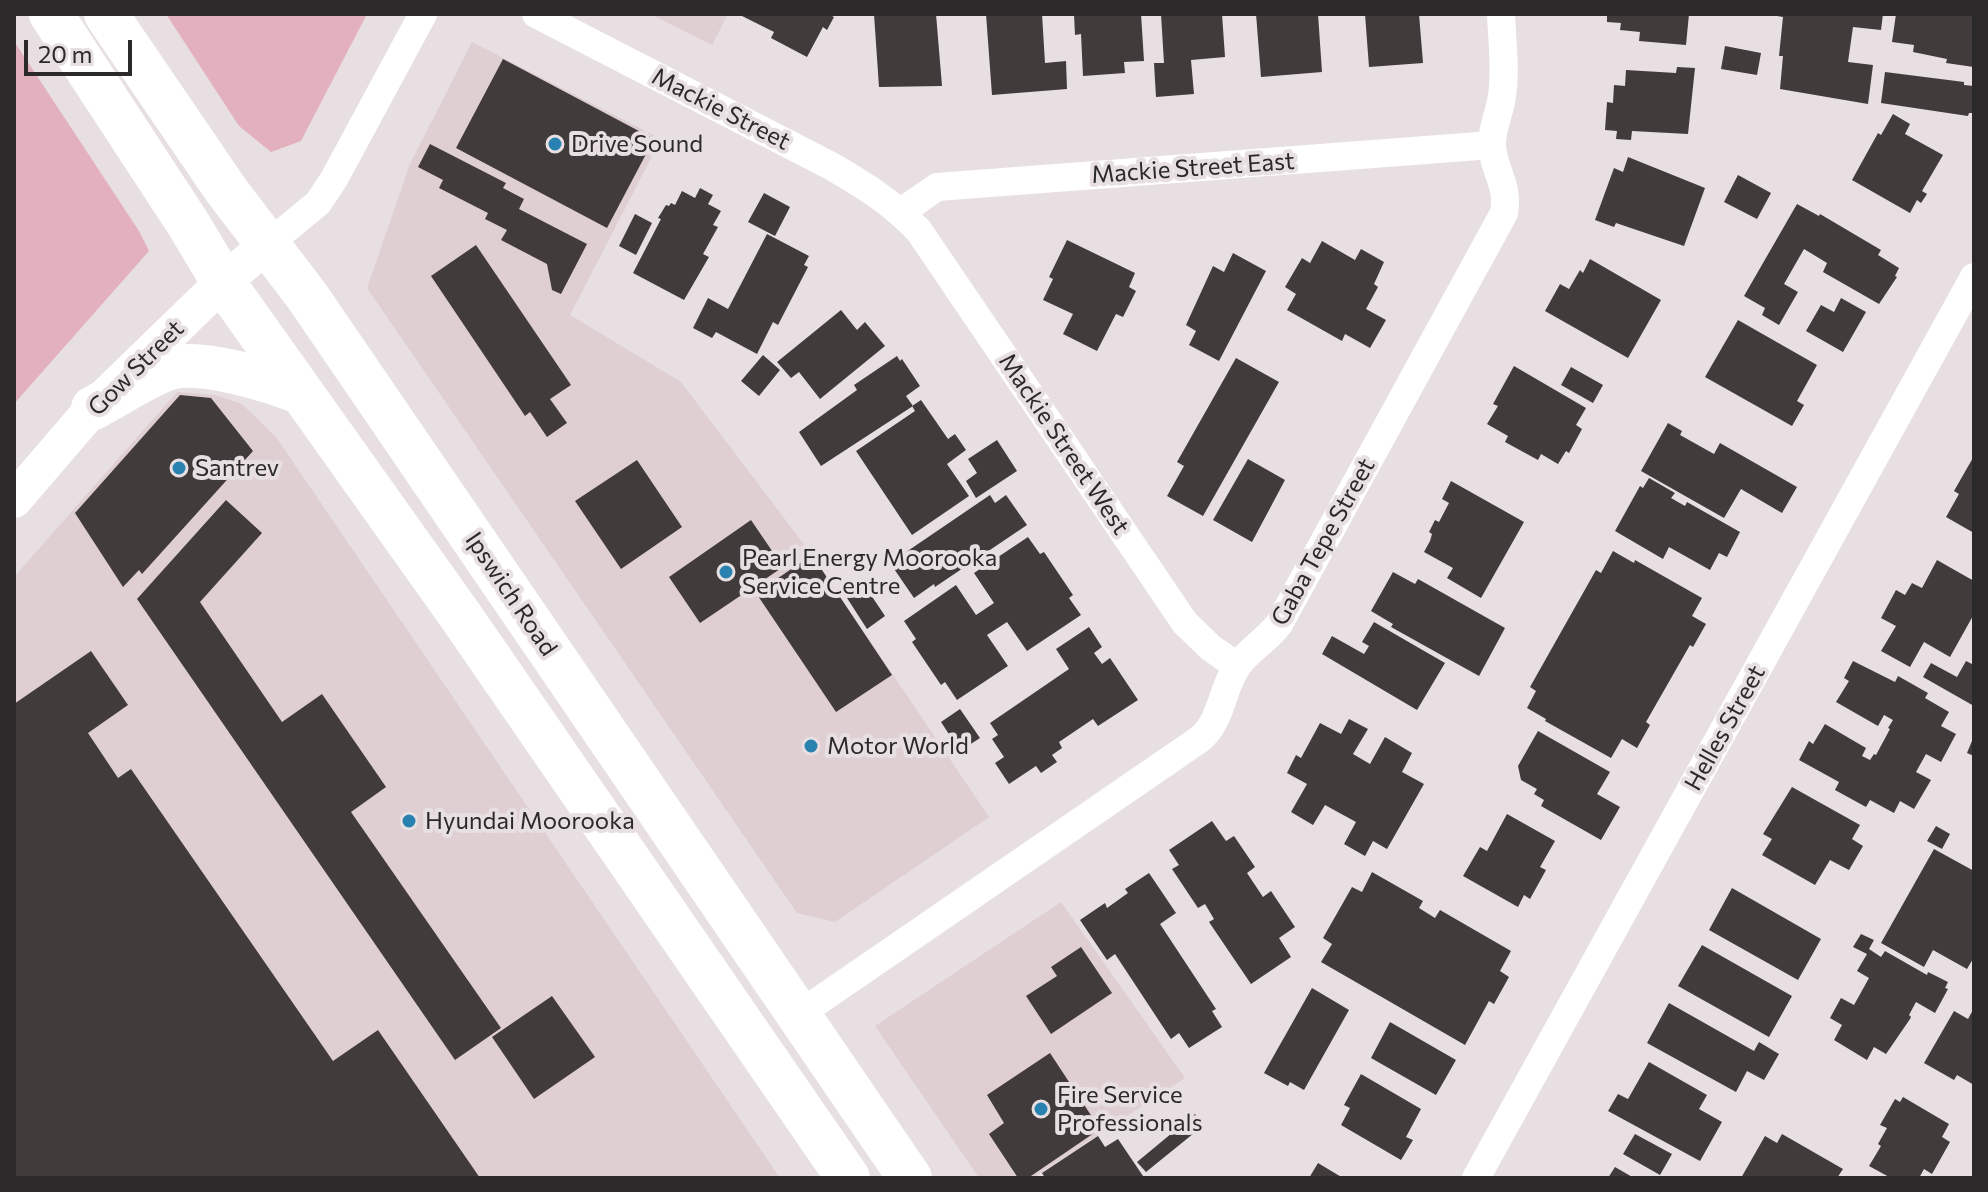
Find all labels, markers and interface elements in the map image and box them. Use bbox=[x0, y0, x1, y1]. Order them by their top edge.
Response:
scale bar bbox=[28, 24, 136, 74]
text: 20 m bbox=[38, 39, 92, 68]
street label: Mackie Street bbox=[647, 62, 795, 156]
place label: Drive Sound bbox=[571, 130, 703, 158]
marker: Drive Sound bbox=[546, 135, 564, 153]
street label: Mackie Street East bbox=[1090, 147, 1296, 189]
street label: Gow Street bbox=[82, 314, 190, 422]
street label: Mackie Street West bbox=[993, 348, 1135, 540]
street label: Gaba Tepe Street bbox=[1265, 453, 1381, 631]
place label: Santrev bbox=[195, 454, 279, 482]
marker: Santrev bbox=[170, 459, 188, 477]
street label: Ipswich Road bbox=[459, 527, 563, 661]
place label: Pearl Energy Moorooka Service Centre bbox=[742, 544, 997, 600]
marker: Pearl Energy Moorooka Service Centre bbox=[717, 563, 735, 581]
street label: Helles Street bbox=[1679, 660, 1771, 796]
place label: Motor World bbox=[827, 732, 969, 760]
marker: Motor World bbox=[802, 737, 820, 755]
place label: Hyundai Moorooka bbox=[425, 807, 635, 835]
marker: Hyundai Moorooka bbox=[400, 812, 418, 830]
place label: Fire Service Professionals bbox=[1057, 1081, 1203, 1137]
marker: Fire Service Professionals bbox=[1032, 1100, 1050, 1118]

